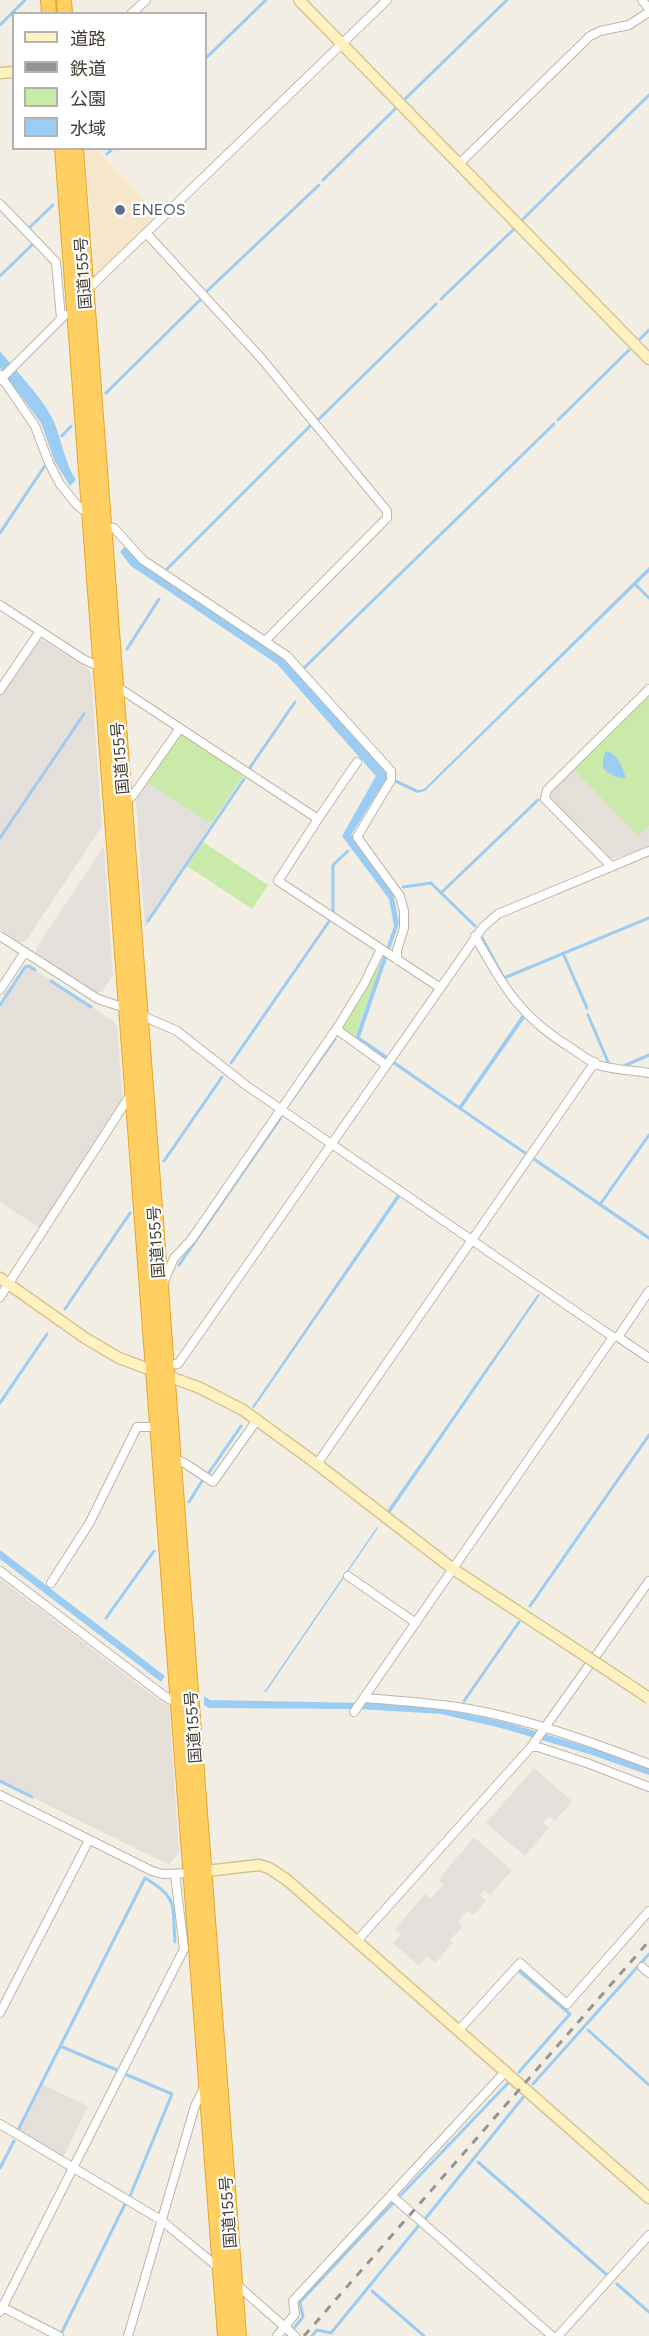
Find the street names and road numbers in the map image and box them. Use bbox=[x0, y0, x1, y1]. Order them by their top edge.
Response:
street label: 国道155号 bbox=[72, 236, 96, 310]
street label: 国道155号 bbox=[108, 721, 134, 795]
street label: 国道155号 bbox=[145, 1205, 169, 1279]
street label: 国道155号 bbox=[182, 1690, 206, 1764]
street label: 国道155号 bbox=[217, 2175, 241, 2249]

